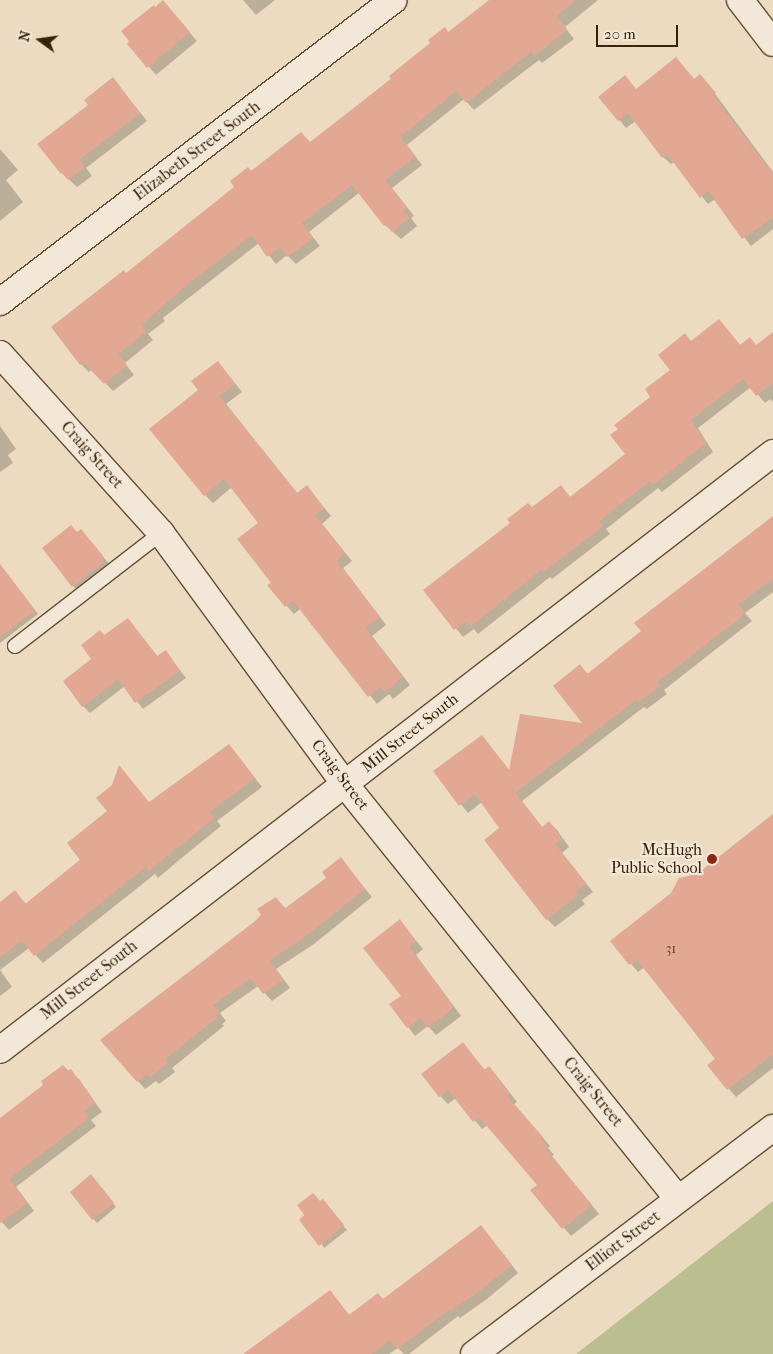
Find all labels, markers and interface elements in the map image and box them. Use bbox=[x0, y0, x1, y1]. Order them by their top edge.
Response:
north arrow bbox=[15, 15, 65, 65]
scale bar bbox=[598, 15, 680, 47]
text: 20 m bbox=[604, 25, 636, 43]
text: N bbox=[15, 29, 34, 43]
street label: Elizabeth Street South bbox=[130, 97, 264, 205]
street label: Craig Street bbox=[57, 417, 127, 493]
street label: Mill Street South bbox=[358, 689, 462, 777]
street label: Craig Street bbox=[307, 736, 373, 814]
place label: McHugh Public School bbox=[611, 840, 702, 878]
marker: McHugh Public School bbox=[706, 853, 718, 865]
street label: Mill Street South bbox=[37, 936, 141, 1024]
house number: 31 bbox=[666, 941, 676, 957]
street label: Craig Street bbox=[559, 1053, 627, 1131]
street label: Elliott Street bbox=[582, 1207, 664, 1275]

